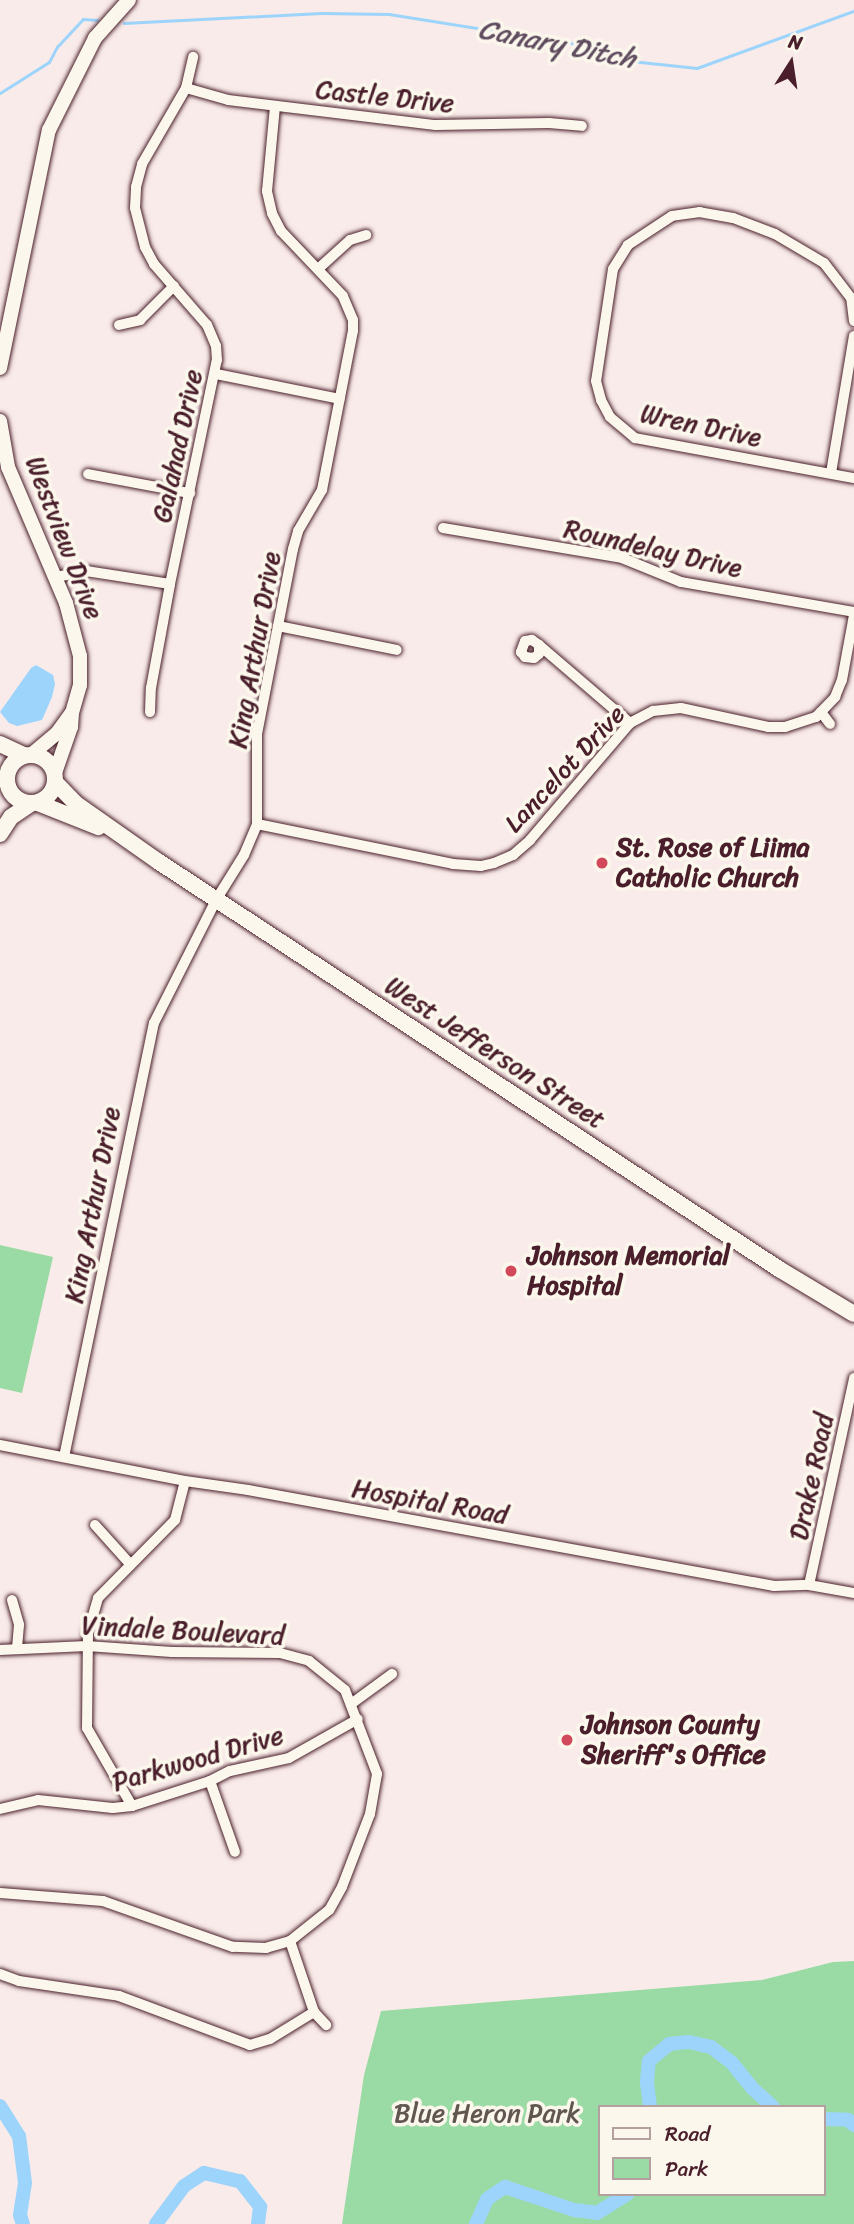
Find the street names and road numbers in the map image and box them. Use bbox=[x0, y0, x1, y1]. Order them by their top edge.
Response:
street label: Castle Drive bbox=[314, 74, 456, 120]
street label: Galahad Drive bbox=[147, 367, 209, 525]
street label: Wren Drive bbox=[637, 398, 765, 454]
street label: Westview Drive bbox=[19, 452, 109, 624]
street label: Roundelay Drive bbox=[560, 513, 746, 585]
street label: King Arthur Drive bbox=[222, 549, 288, 751]
street label: Lancelot Drive bbox=[498, 699, 632, 839]
street label: West Jefferson Street bbox=[379, 970, 611, 1136]
street label: King Arthur Drive bbox=[59, 1104, 127, 1306]
street label: Drake Road bbox=[783, 1411, 841, 1543]
street label: Hospital Road bbox=[350, 1473, 510, 1531]
street label: Vindale Boulevard bbox=[81, 1610, 285, 1652]
street label: Parkwood Drive bbox=[109, 1720, 287, 1798]

